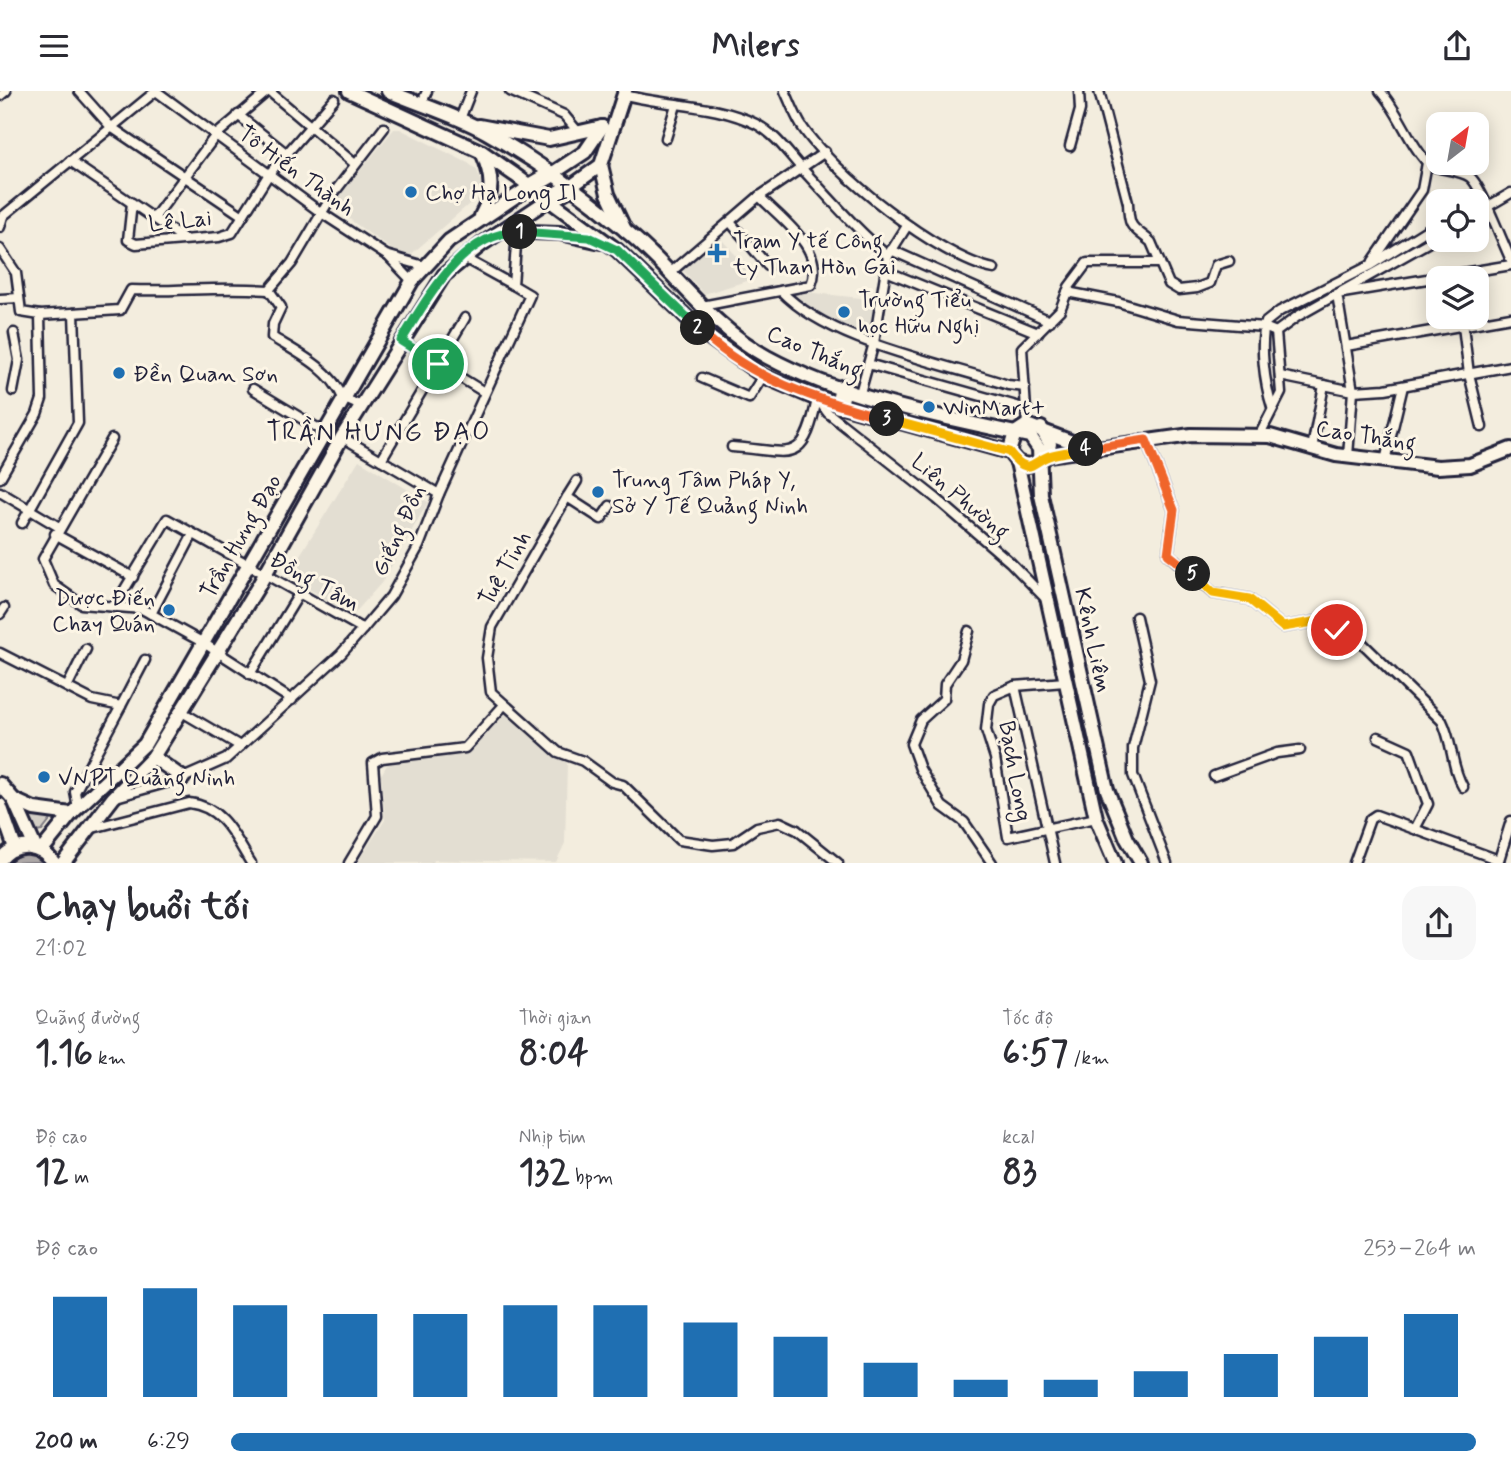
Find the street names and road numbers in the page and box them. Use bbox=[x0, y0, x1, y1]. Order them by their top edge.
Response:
street label: Tô Hiến Thành bbox=[231, 119, 360, 224]
street label: Lê Lai bbox=[147, 204, 213, 240]
street label: Cao Thắng bbox=[761, 319, 867, 388]
street label: Cao Thắng bbox=[1313, 414, 1418, 462]
street label: Liên Phường bbox=[903, 447, 1015, 549]
street label: Trần Hưng Đạo bbox=[194, 469, 291, 606]
street label: Giếng Đồn bbox=[366, 480, 436, 582]
street label: Tuệ Tĩnh bbox=[472, 526, 539, 612]
street label: Đồng Tâm bbox=[263, 546, 365, 622]
street label: Kênh Liêm bbox=[1066, 585, 1118, 696]
street label: Bạch Long bbox=[988, 719, 1038, 824]

